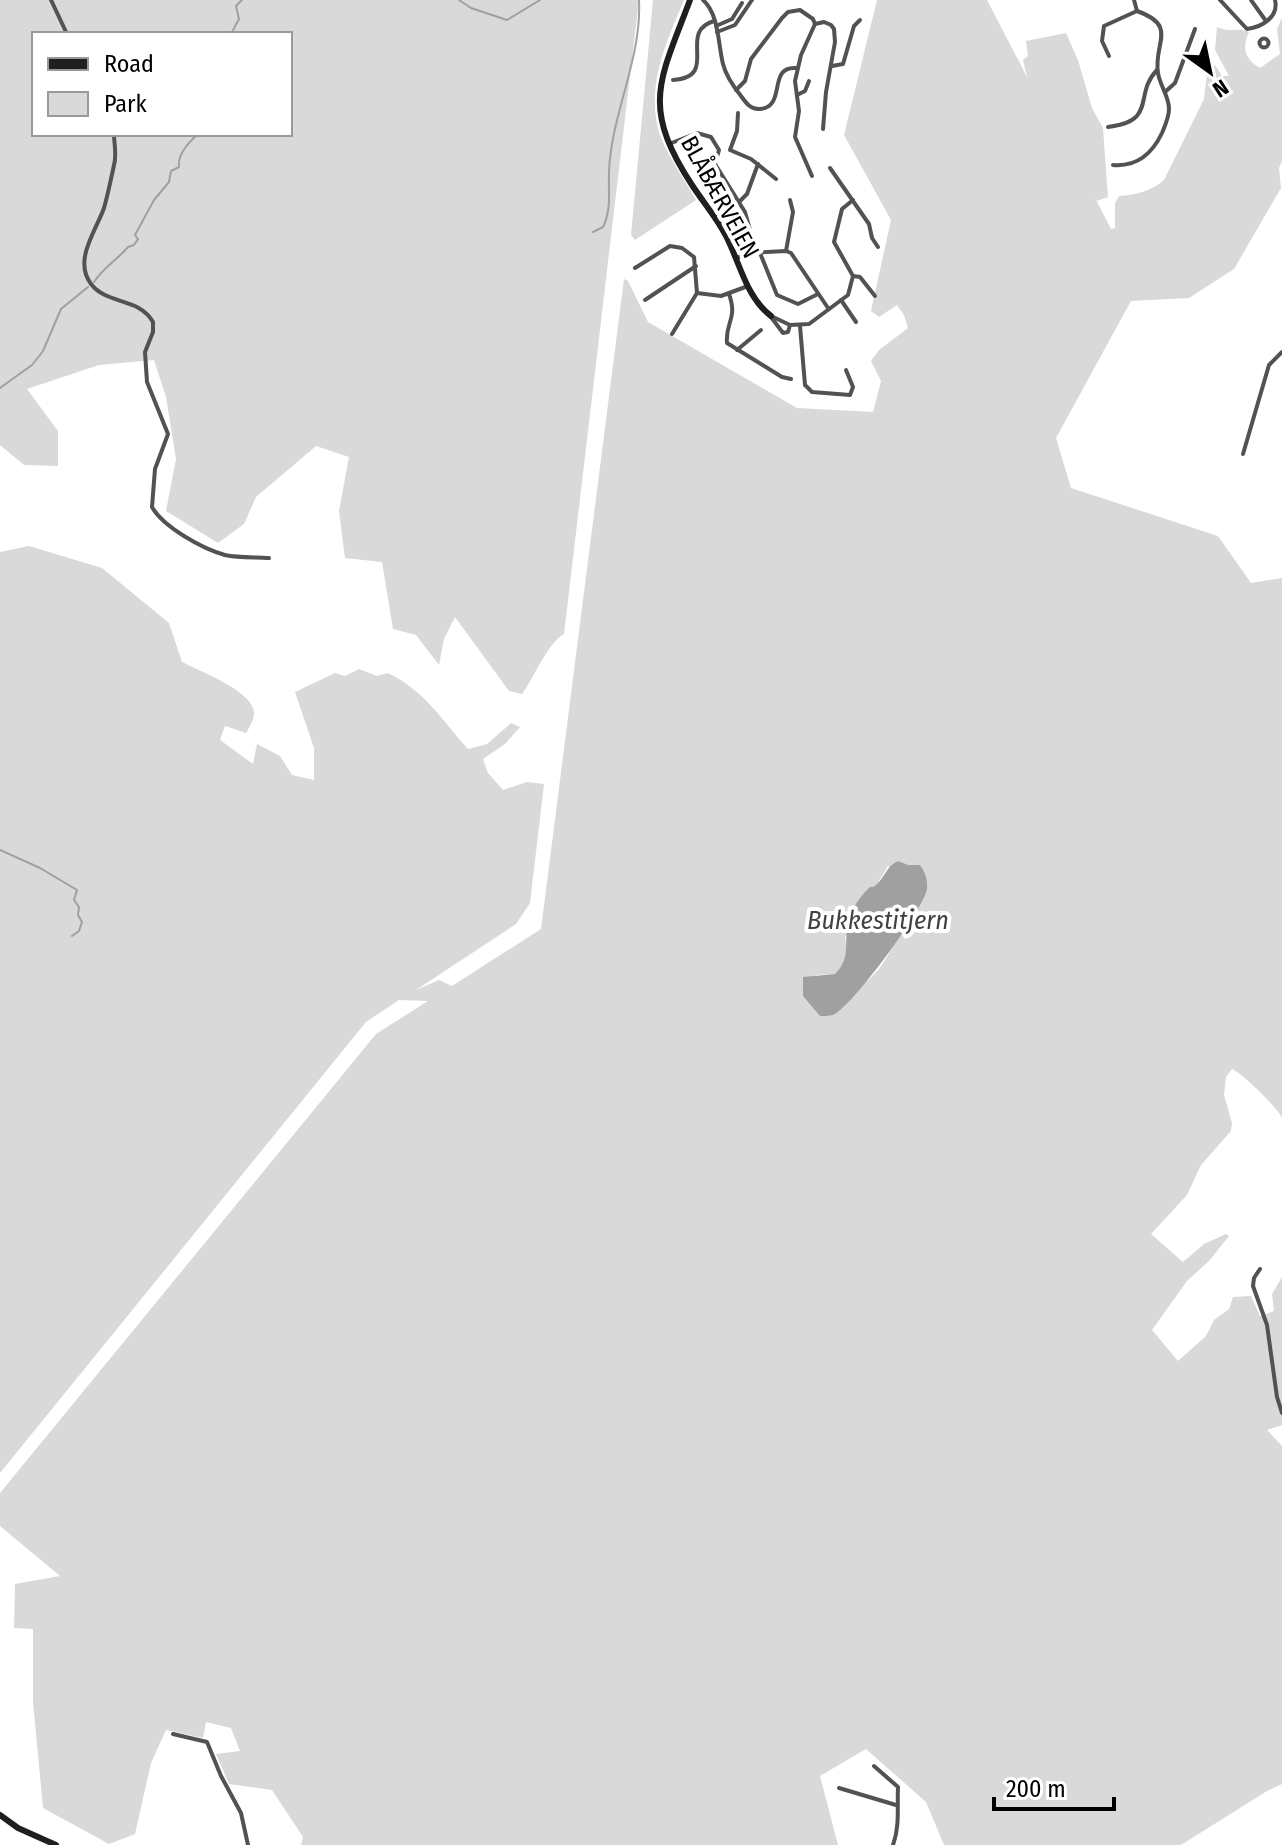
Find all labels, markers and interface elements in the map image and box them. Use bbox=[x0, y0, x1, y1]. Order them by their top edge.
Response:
legend bbox=[32, 32, 292, 136]
north arrow bbox=[1170, 32, 1250, 112]
text: Road bbox=[104, 50, 154, 78]
text: N bbox=[1208, 73, 1234, 103]
text: Park bbox=[104, 90, 147, 118]
street label: BLÅBÆRVEIEN bbox=[675, 131, 766, 263]
water label: Bukkestitjern bbox=[807, 905, 949, 936]
scale bar bbox=[994, 1761, 1114, 1811]
text: 200 m bbox=[1006, 1775, 1066, 1803]

